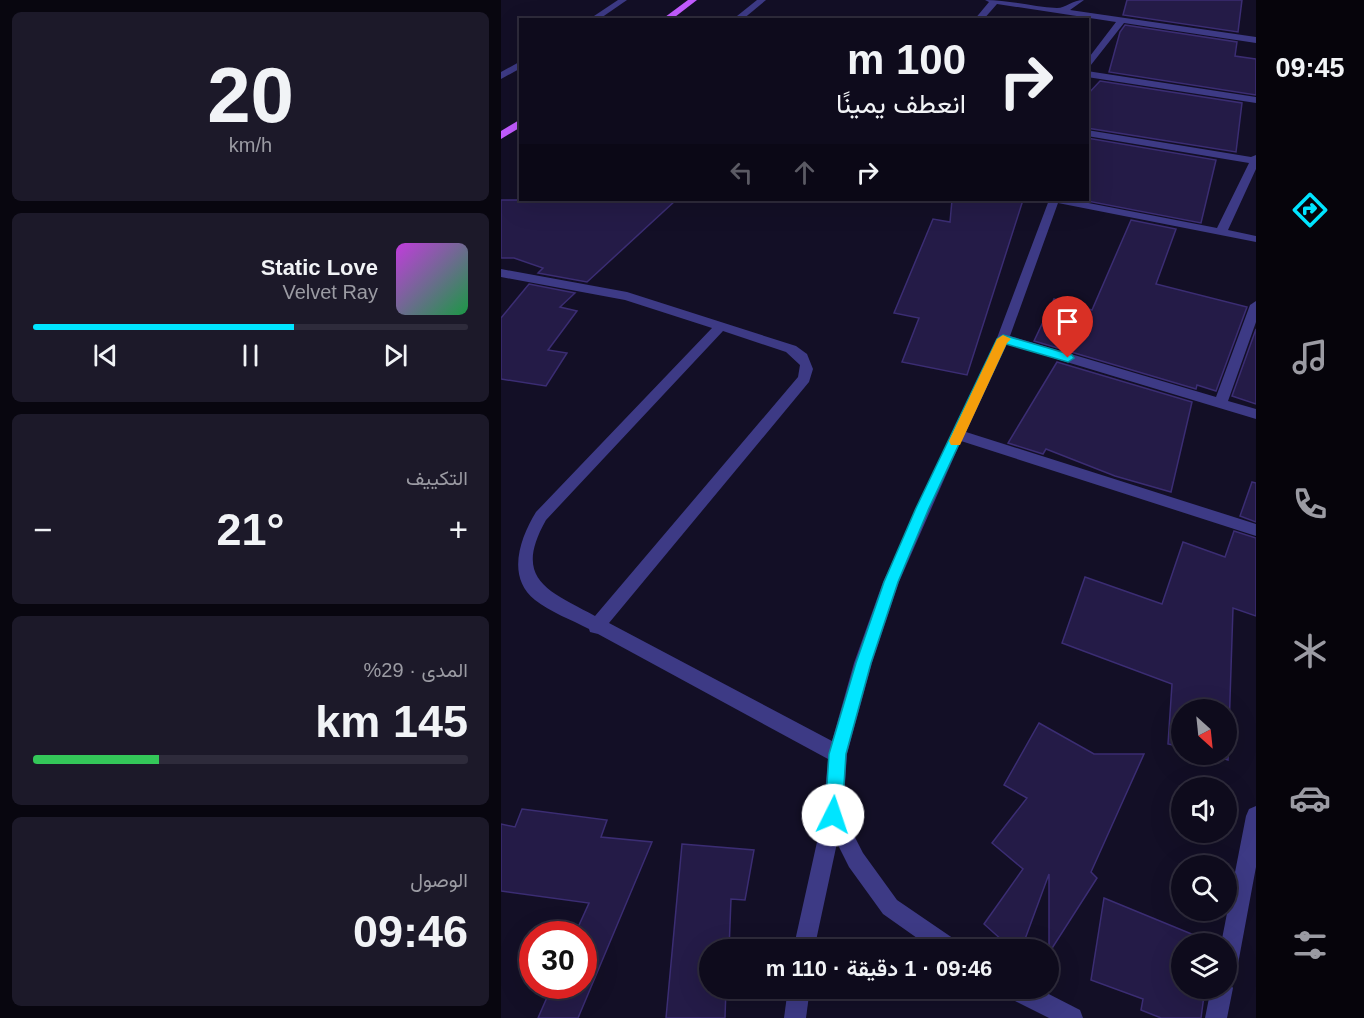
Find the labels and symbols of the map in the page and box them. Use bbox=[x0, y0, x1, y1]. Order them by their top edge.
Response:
pin bbox=[1042, 296, 1093, 358]
north arrow bbox=[1171, 699, 1237, 765]
position arrow bbox=[801, 783, 865, 847]
speed limit sign: 30 bbox=[519, 921, 597, 999]

